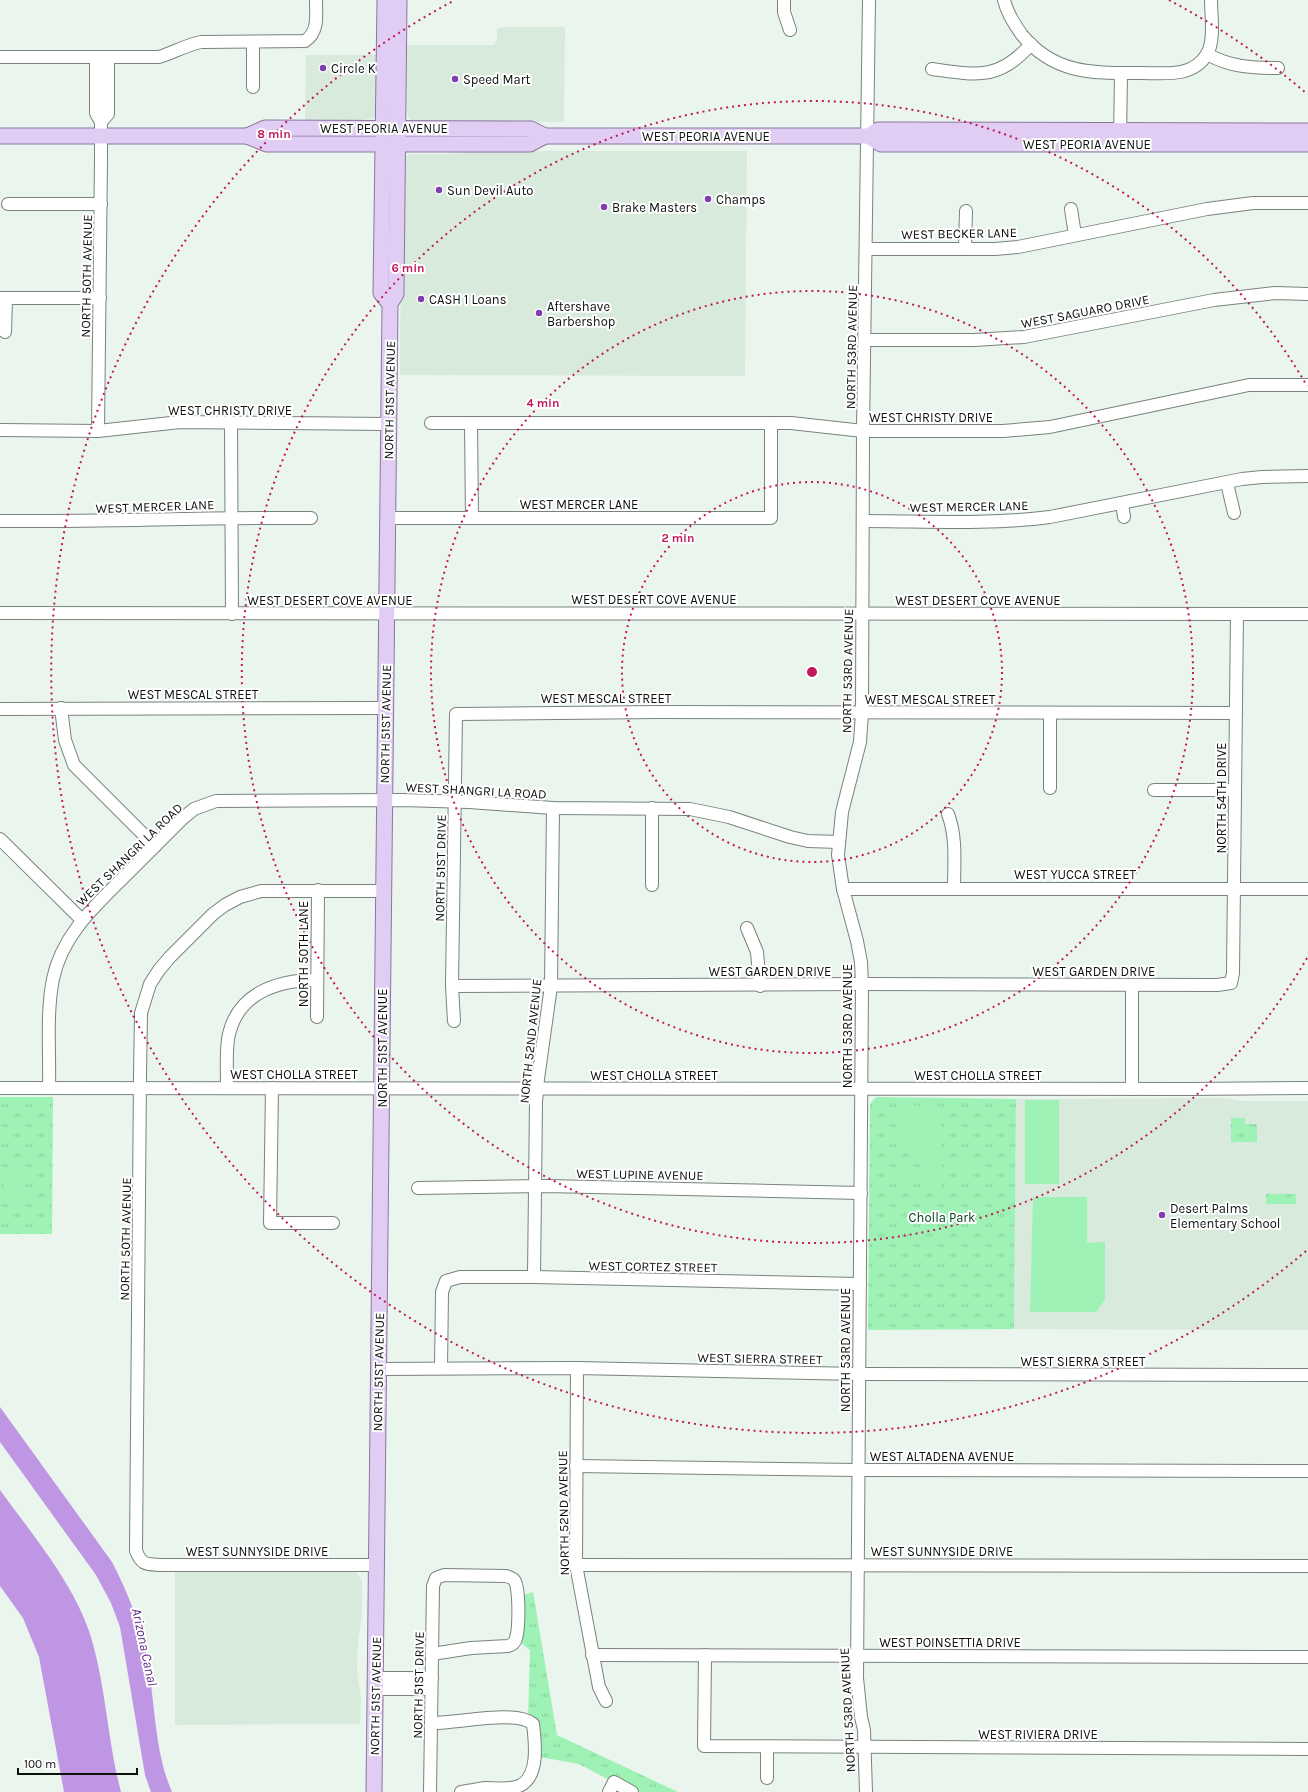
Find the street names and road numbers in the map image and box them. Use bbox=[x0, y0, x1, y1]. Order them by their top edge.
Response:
street label: WEST PEORIA AVENUE bbox=[320, 121, 448, 136]
street label: WEST PEORIA AVENUE bbox=[642, 129, 770, 144]
street label: WEST PEORIA AVENUE bbox=[1023, 137, 1151, 152]
street label: NORTH 50TH AVENUE bbox=[78, 214, 95, 338]
street label: WEST BECKER LANE bbox=[901, 225, 1017, 242]
street label: NORTH 53RD AVENUE bbox=[843, 285, 860, 409]
street label: WEST SAGUARO DRIVE bbox=[1020, 292, 1150, 331]
street label: NORTH 51ST AVENUE bbox=[381, 340, 398, 460]
street label: WEST CHRISTY DRIVE bbox=[168, 403, 292, 418]
street label: WEST CHRISTY DRIVE bbox=[869, 410, 993, 425]
street label: WEST MERCER LANE bbox=[95, 497, 215, 516]
street label: WEST MERCER LANE bbox=[520, 497, 638, 512]
street label: WEST MERCER LANE bbox=[910, 498, 1028, 515]
street label: WEST DESERT COVE AVENUE bbox=[571, 592, 737, 607]
street label: WEST DESERT COVE AVENUE bbox=[247, 593, 413, 608]
street label: WEST DESERT COVE AVENUE bbox=[895, 593, 1061, 608]
street label: NORTH 53RD AVENUE bbox=[839, 609, 856, 733]
street label: NORTH 51ST AVENUE bbox=[377, 664, 394, 784]
street label: WEST MESCAL STREET bbox=[128, 687, 259, 702]
street label: WEST MESCAL STREET bbox=[541, 691, 672, 706]
street label: WEST MESCAL STREET bbox=[865, 692, 996, 707]
street label: NORTH 54TH DRIVE bbox=[1214, 742, 1229, 854]
street label: WEST SHANGRI LA ROAD bbox=[405, 779, 547, 802]
street label: WEST SHANGRI LA ROAD bbox=[73, 800, 185, 909]
street label: NORTH 51ST DRIVE bbox=[432, 814, 449, 922]
street label: WEST YUCCA STREET bbox=[1014, 867, 1136, 882]
street label: NORTH 50TH LANE bbox=[296, 901, 311, 1007]
street label: WEST GARDEN DRIVE bbox=[709, 964, 831, 979]
street label: NORTH 53RD AVENUE bbox=[840, 964, 855, 1088]
street label: WEST GARDEN DRIVE bbox=[1033, 964, 1155, 979]
street label: NORTH 52ND AVENUE bbox=[516, 978, 545, 1104]
street label: NORTH 51ST AVENUE bbox=[375, 988, 390, 1108]
street label: WEST CHOLLA STREET bbox=[230, 1067, 358, 1082]
street label: WEST CHOLLA STREET bbox=[590, 1068, 718, 1083]
street label: WEST CHOLLA STREET bbox=[914, 1068, 1042, 1083]
street label: WEST LUPINE AVENUE bbox=[576, 1166, 704, 1183]
street label: NORTH 50TH AVENUE bbox=[117, 1177, 134, 1301]
street label: WEST CORTEZ STREET bbox=[588, 1258, 718, 1275]
street label: NORTH 53RD AVENUE bbox=[838, 1288, 853, 1412]
street label: NORTH 51ST AVENUE bbox=[370, 1312, 387, 1432]
street label: WEST SIERRA STREET bbox=[697, 1350, 823, 1367]
street label: WEST SIERRA STREET bbox=[1020, 1354, 1146, 1369]
street label: WEST ALTADENA AVENUE bbox=[870, 1449, 1014, 1464]
street label: NORTH 52ND AVENUE bbox=[555, 1450, 572, 1576]
street label: WEST SUNNYSIDE DRIVE bbox=[186, 1544, 328, 1559]
street label: WEST SUNNYSIDE DRIVE bbox=[871, 1544, 1013, 1559]
street label: NORTH 51ST DRIVE bbox=[410, 1631, 427, 1739]
street label: WEST POINSETTIA DRIVE bbox=[879, 1635, 1021, 1650]
street label: NORTH 51ST AVENUE bbox=[367, 1636, 384, 1756]
street label: NORTH 53RD AVENUE bbox=[837, 1647, 858, 1773]
street label: WEST RIVIERA DRIVE bbox=[978, 1727, 1098, 1742]

